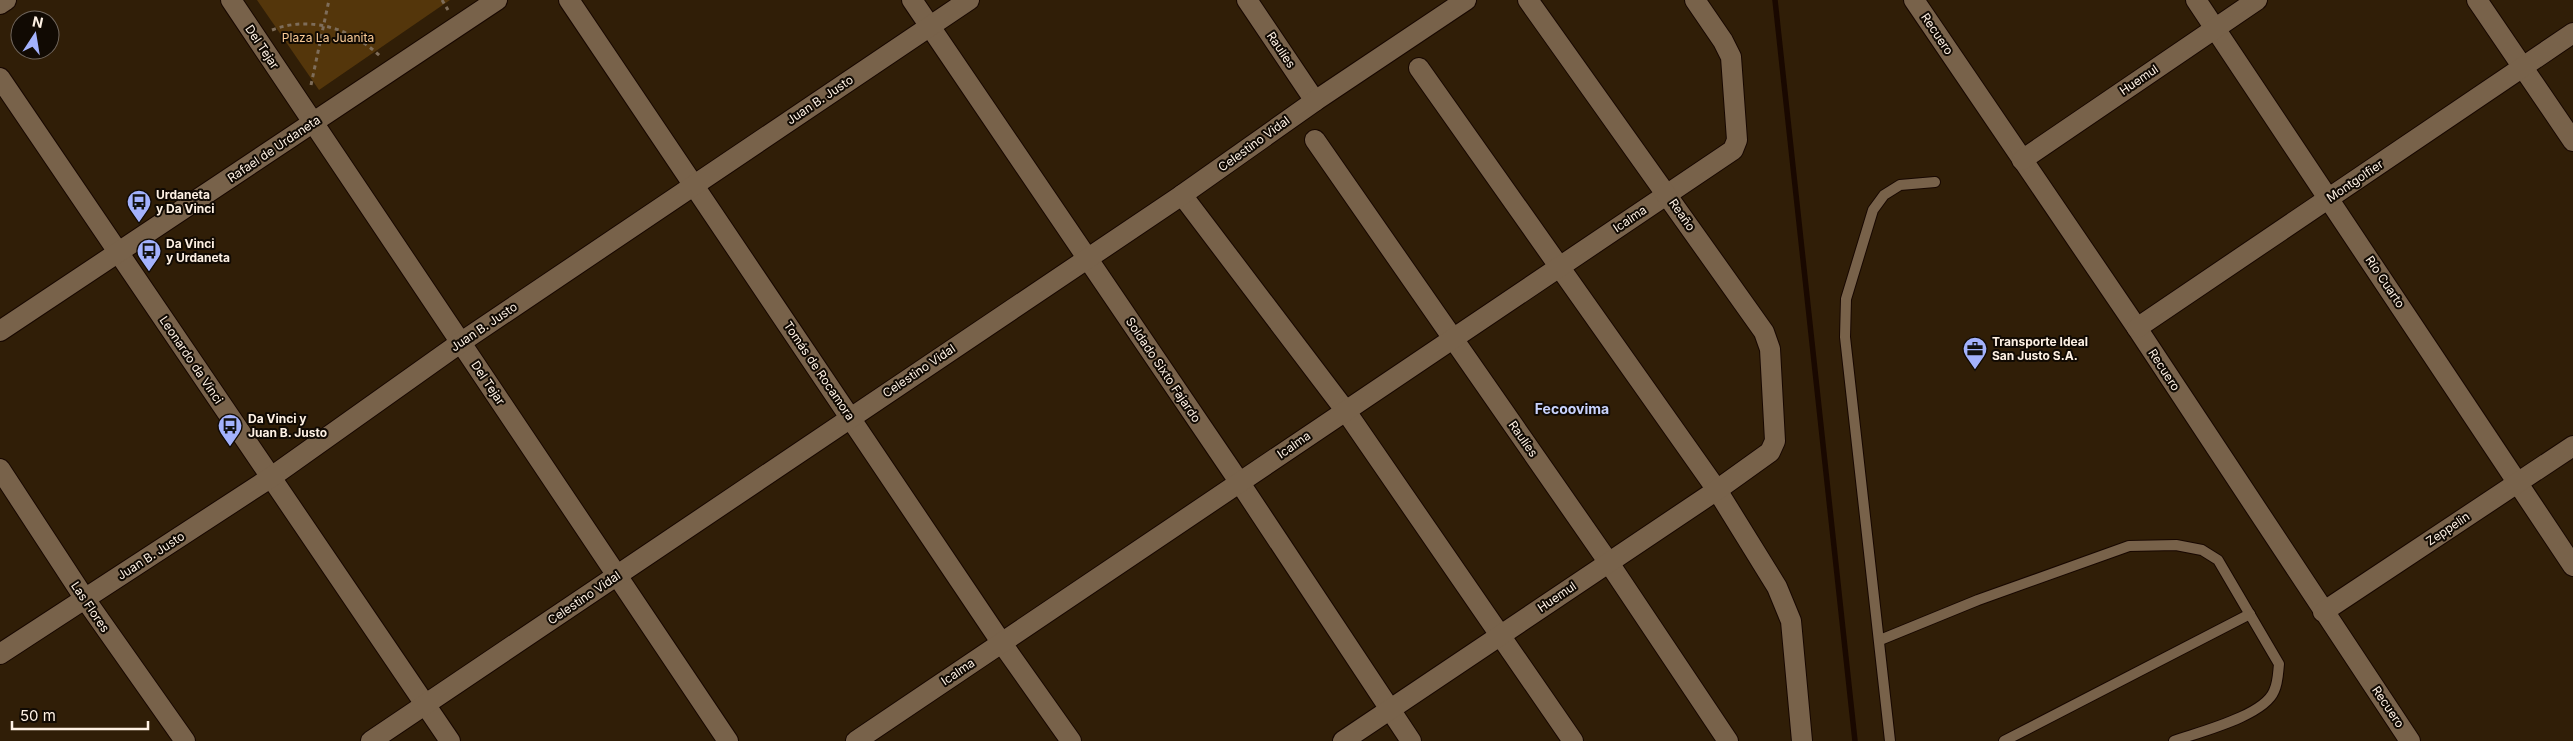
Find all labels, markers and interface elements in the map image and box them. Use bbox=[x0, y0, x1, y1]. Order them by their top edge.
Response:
north arrow bbox=[10, 10, 60, 60]
street label: Recuero bbox=[1918, 10, 1957, 57]
text: N bbox=[31, 12, 45, 31]
street label: Del Tejar bbox=[242, 22, 283, 72]
street label: Raulíes bbox=[1264, 29, 1299, 71]
park label: Plaza La Juanita bbox=[282, 30, 374, 45]
street label: Huemul bbox=[2116, 61, 2161, 98]
street label: Juan B. Justo bbox=[784, 72, 856, 127]
street label: Rafael de Urdaneta bbox=[225, 112, 323, 185]
street label: Celestino Vidal bbox=[1215, 113, 1292, 175]
street label: Montgolfier bbox=[2323, 156, 2386, 205]
place label: Urdaneta y Da Vinci bbox=[156, 187, 215, 216]
bus stop icon: Urdaneta y Da Vinci bbox=[126, 189, 152, 223]
street label: Reaño bbox=[1666, 196, 1699, 234]
street label: Icalma bbox=[1610, 202, 1649, 235]
place label: Da Vinci y Urdaneta bbox=[166, 236, 230, 265]
bus stop icon: Da Vinci y Urdaneta bbox=[136, 238, 162, 272]
street label: Río Cuarto bbox=[2363, 253, 2408, 311]
street label: Juan B. Justo bbox=[448, 299, 520, 354]
street label: Leonardo da Vinci bbox=[157, 313, 226, 406]
street label: Soldado Sixto Fajardo bbox=[1123, 314, 1204, 425]
street label: Tomás de Rocamora bbox=[781, 318, 858, 423]
place label: Transporte Ideal San Justo S.A. bbox=[1992, 334, 2088, 363]
office icon: Transporte Ideal San Justo S.A. bbox=[1962, 336, 1988, 370]
street label: Celestino Vidal bbox=[879, 341, 958, 400]
street label: Recuero bbox=[2145, 346, 2184, 394]
street label: Del Tejar bbox=[468, 358, 509, 408]
district label: Fecoovima bbox=[1535, 400, 1609, 417]
place label: Da Vinci y Juan B. Justo bbox=[248, 411, 327, 440]
bus stop icon: Da Vinci y Juan B. Justo bbox=[217, 413, 243, 447]
street label: Raulíes bbox=[1506, 418, 1541, 460]
street label: Icalma bbox=[1274, 428, 1313, 461]
street label: Zeppelin bbox=[2423, 509, 2472, 549]
street label: Juan B. Justo bbox=[114, 528, 187, 583]
street label: Celestino Vidal bbox=[544, 568, 623, 627]
street label: Las Flores bbox=[68, 578, 113, 635]
street label: Huemul bbox=[1534, 578, 1579, 615]
street label: Icalma bbox=[938, 655, 977, 688]
street label: Recuero bbox=[2369, 683, 2408, 730]
scale bar bbox=[12, 698, 149, 730]
text: 50 m bbox=[20, 706, 56, 725]

